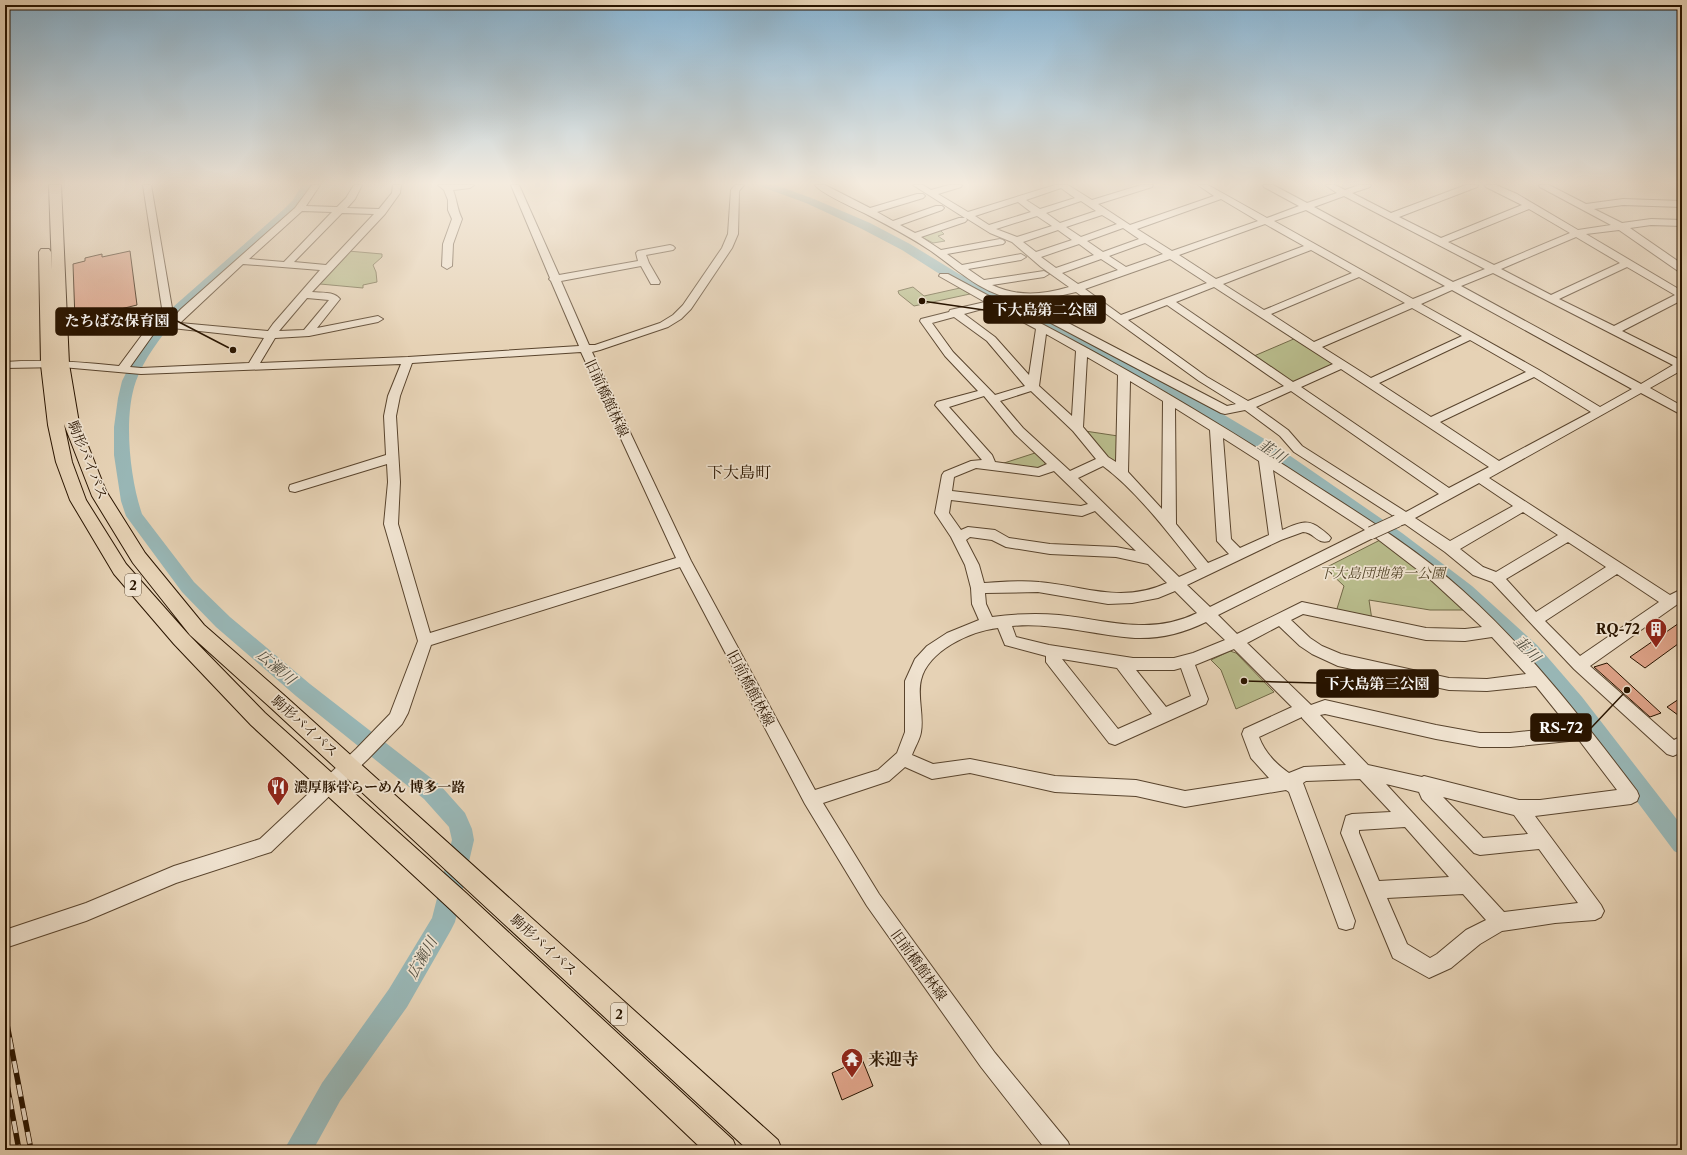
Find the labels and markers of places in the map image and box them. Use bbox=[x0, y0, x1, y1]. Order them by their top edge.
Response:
callout: 下大島第二公園 bbox=[984, 296, 1105, 323]
callout: たちばな保育園 bbox=[56, 308, 177, 335]
building icon: RQ-72 bbox=[1643, 616, 1669, 649]
place label: RQ-72 bbox=[1596, 620, 1640, 638]
callout: 下大島第三公園 bbox=[1317, 670, 1438, 697]
callout: RS-72 bbox=[1531, 714, 1591, 741]
restaurant icon: 濃厚豚骨らーめん 博多一路 bbox=[265, 774, 291, 807]
place label: 濃厚豚骨らーめん 博多一路 bbox=[294, 778, 466, 796]
temple icon: 来迎寺 bbox=[839, 1046, 865, 1079]
place label: 来迎寺 bbox=[868, 1049, 919, 1069]

